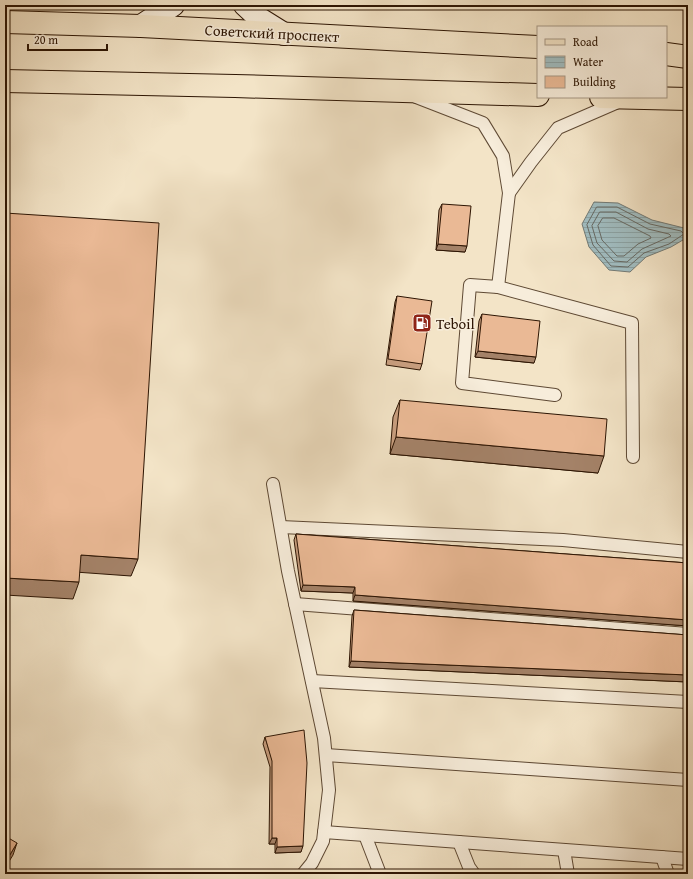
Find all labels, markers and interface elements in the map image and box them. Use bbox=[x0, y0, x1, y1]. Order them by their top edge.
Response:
street label: Советский проспект bbox=[204, 19, 340, 47]
scale bar bbox=[28, 26, 107, 52]
legend bbox=[537, 26, 667, 98]
text: 20 m bbox=[34, 31, 58, 48]
text: Road bbox=[573, 33, 599, 50]
text: Water bbox=[573, 53, 603, 70]
text: Building bbox=[573, 73, 616, 90]
fuel station icon: Teboil bbox=[411, 312, 433, 334]
place label: Teboil bbox=[436, 313, 475, 334]

